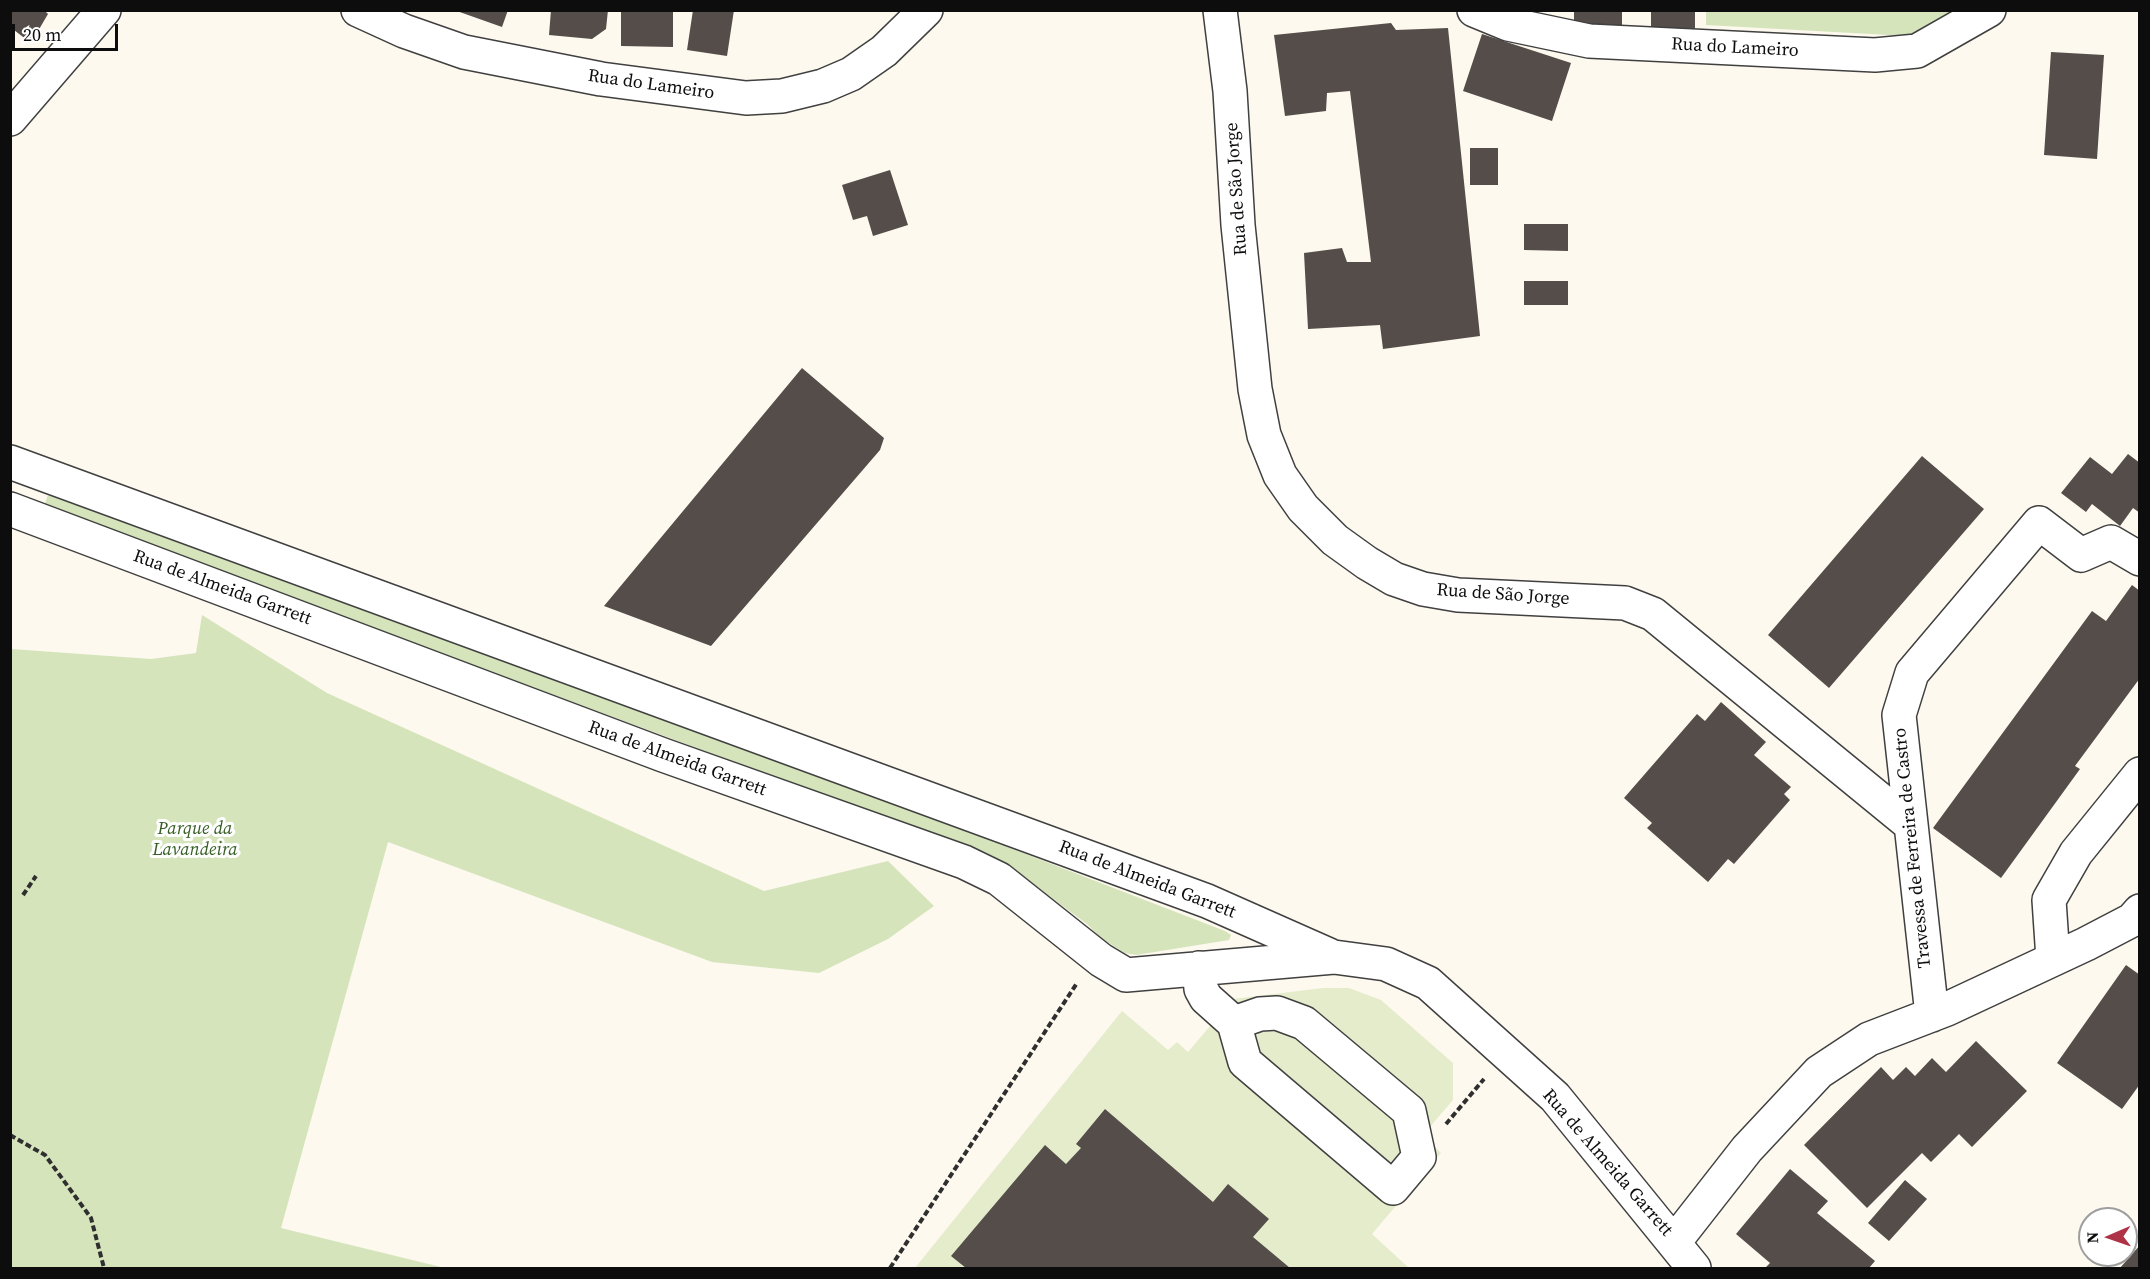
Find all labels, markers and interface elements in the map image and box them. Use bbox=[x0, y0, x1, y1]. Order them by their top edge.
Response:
scale bar bbox=[15, 12, 122, 50]
text: 20 m bbox=[23, 22, 61, 47]
street label: Rua do Lameiro bbox=[1671, 34, 1799, 62]
street label: Rua do Lameiro bbox=[586, 65, 716, 105]
street label: Rua de São Jorge bbox=[1222, 122, 1252, 256]
street label: Rua de Almeida Garrett bbox=[130, 546, 314, 630]
street label: Rua de São Jorge bbox=[1436, 580, 1570, 610]
street label: Rua de Almeida Garrett bbox=[585, 717, 769, 801]
street label: Travessa de Ferreira de Castro bbox=[1890, 727, 1936, 969]
park label: Parque da Lavandeira bbox=[152, 818, 238, 860]
street label: Rua de Almeida Garrett bbox=[1055, 836, 1239, 924]
street label: Rua de Almeida Garrett bbox=[1537, 1085, 1677, 1241]
north arrow bbox=[2078, 1207, 2138, 1267]
text: N bbox=[2081, 1231, 2103, 1244]

